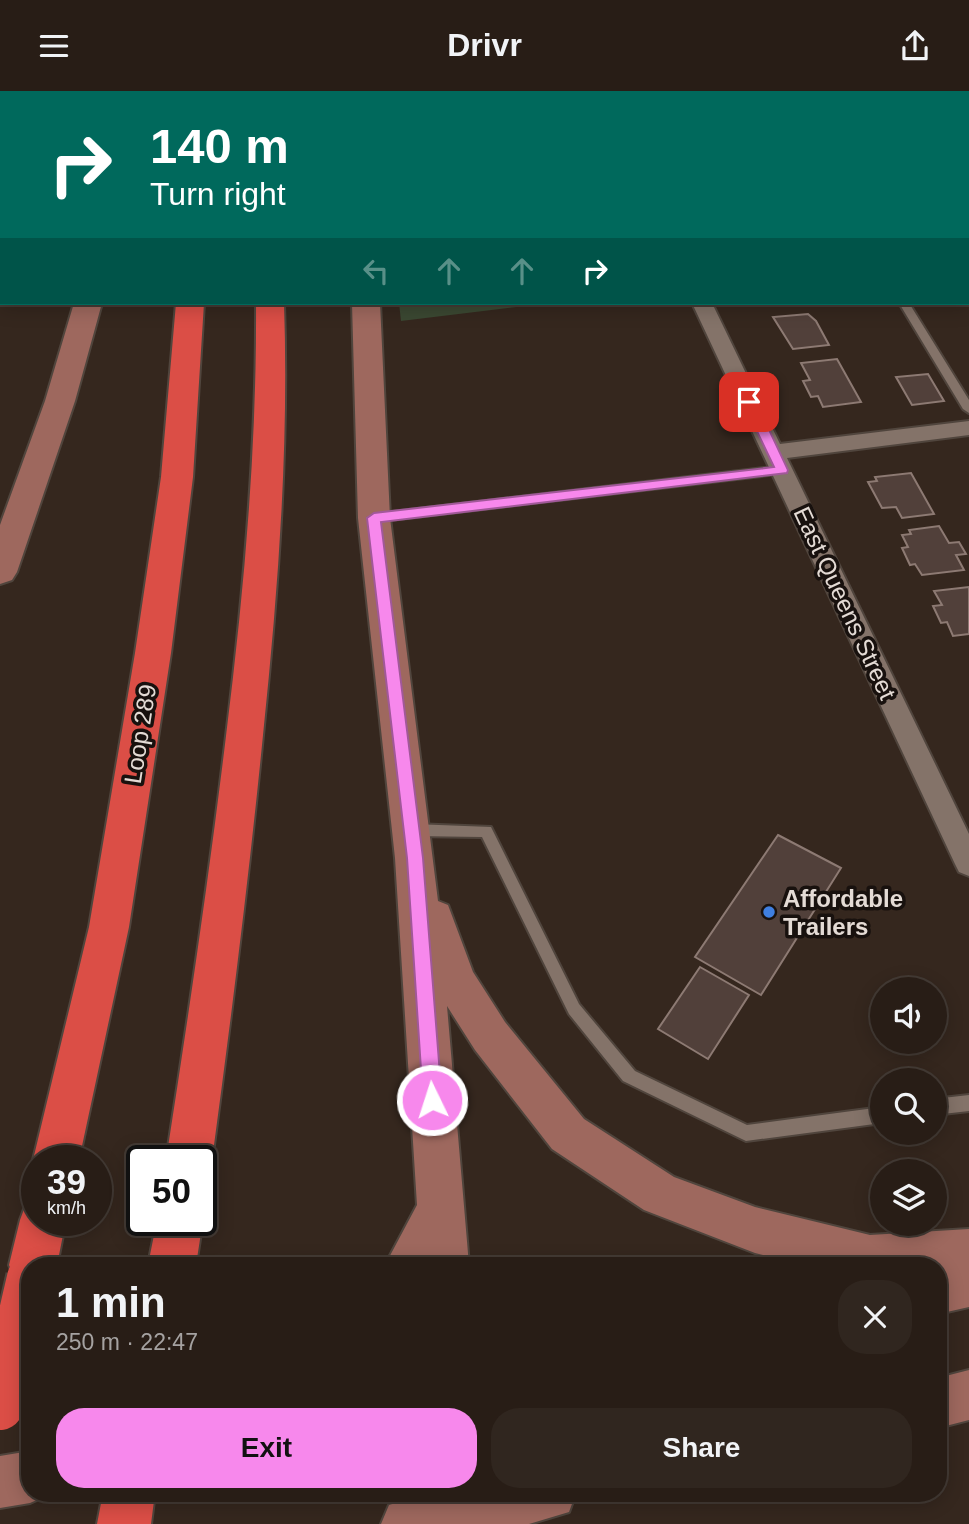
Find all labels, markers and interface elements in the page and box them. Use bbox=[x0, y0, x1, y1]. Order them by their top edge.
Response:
icon: menu bbox=[35, 27, 73, 65]
text: Drivr bbox=[447, 27, 522, 63]
icon: share bbox=[896, 27, 934, 65]
icon: right bbox=[35, 119, 126, 210]
text: 140 m bbox=[150, 119, 289, 173]
text: Turn right bbox=[150, 176, 286, 212]
icon: left bbox=[357, 252, 395, 290]
icon: ahead bbox=[430, 252, 468, 290]
icon: ahead bbox=[503, 252, 541, 290]
icon: right bbox=[576, 252, 614, 290]
pin bbox=[719, 372, 779, 432]
icon: arrive bbox=[730, 383, 768, 421]
street label: East Queens Street bbox=[789, 502, 902, 704]
street label: Loop 289 bbox=[119, 682, 161, 786]
place label: Affordable Trailers bbox=[783, 885, 903, 940]
marker: Affordable Trailers bbox=[761, 904, 777, 920]
map controls bbox=[870, 977, 947, 1236]
button: sound bbox=[870, 977, 947, 1054]
position arrow bbox=[395, 1063, 469, 1137]
button: search bbox=[870, 1068, 947, 1145]
speed limit sign: 50 bbox=[126, 1145, 217, 1236]
button: layers bbox=[870, 1159, 947, 1236]
text: 39 bbox=[47, 1162, 86, 1201]
text: km/h bbox=[47, 1198, 86, 1218]
text: 1 min bbox=[56, 1279, 166, 1326]
button: close bbox=[838, 1280, 912, 1354]
text: 250 m · 22:47 bbox=[56, 1329, 198, 1355]
button: Exit bbox=[56, 1408, 477, 1488]
button: Share bbox=[491, 1408, 912, 1488]

